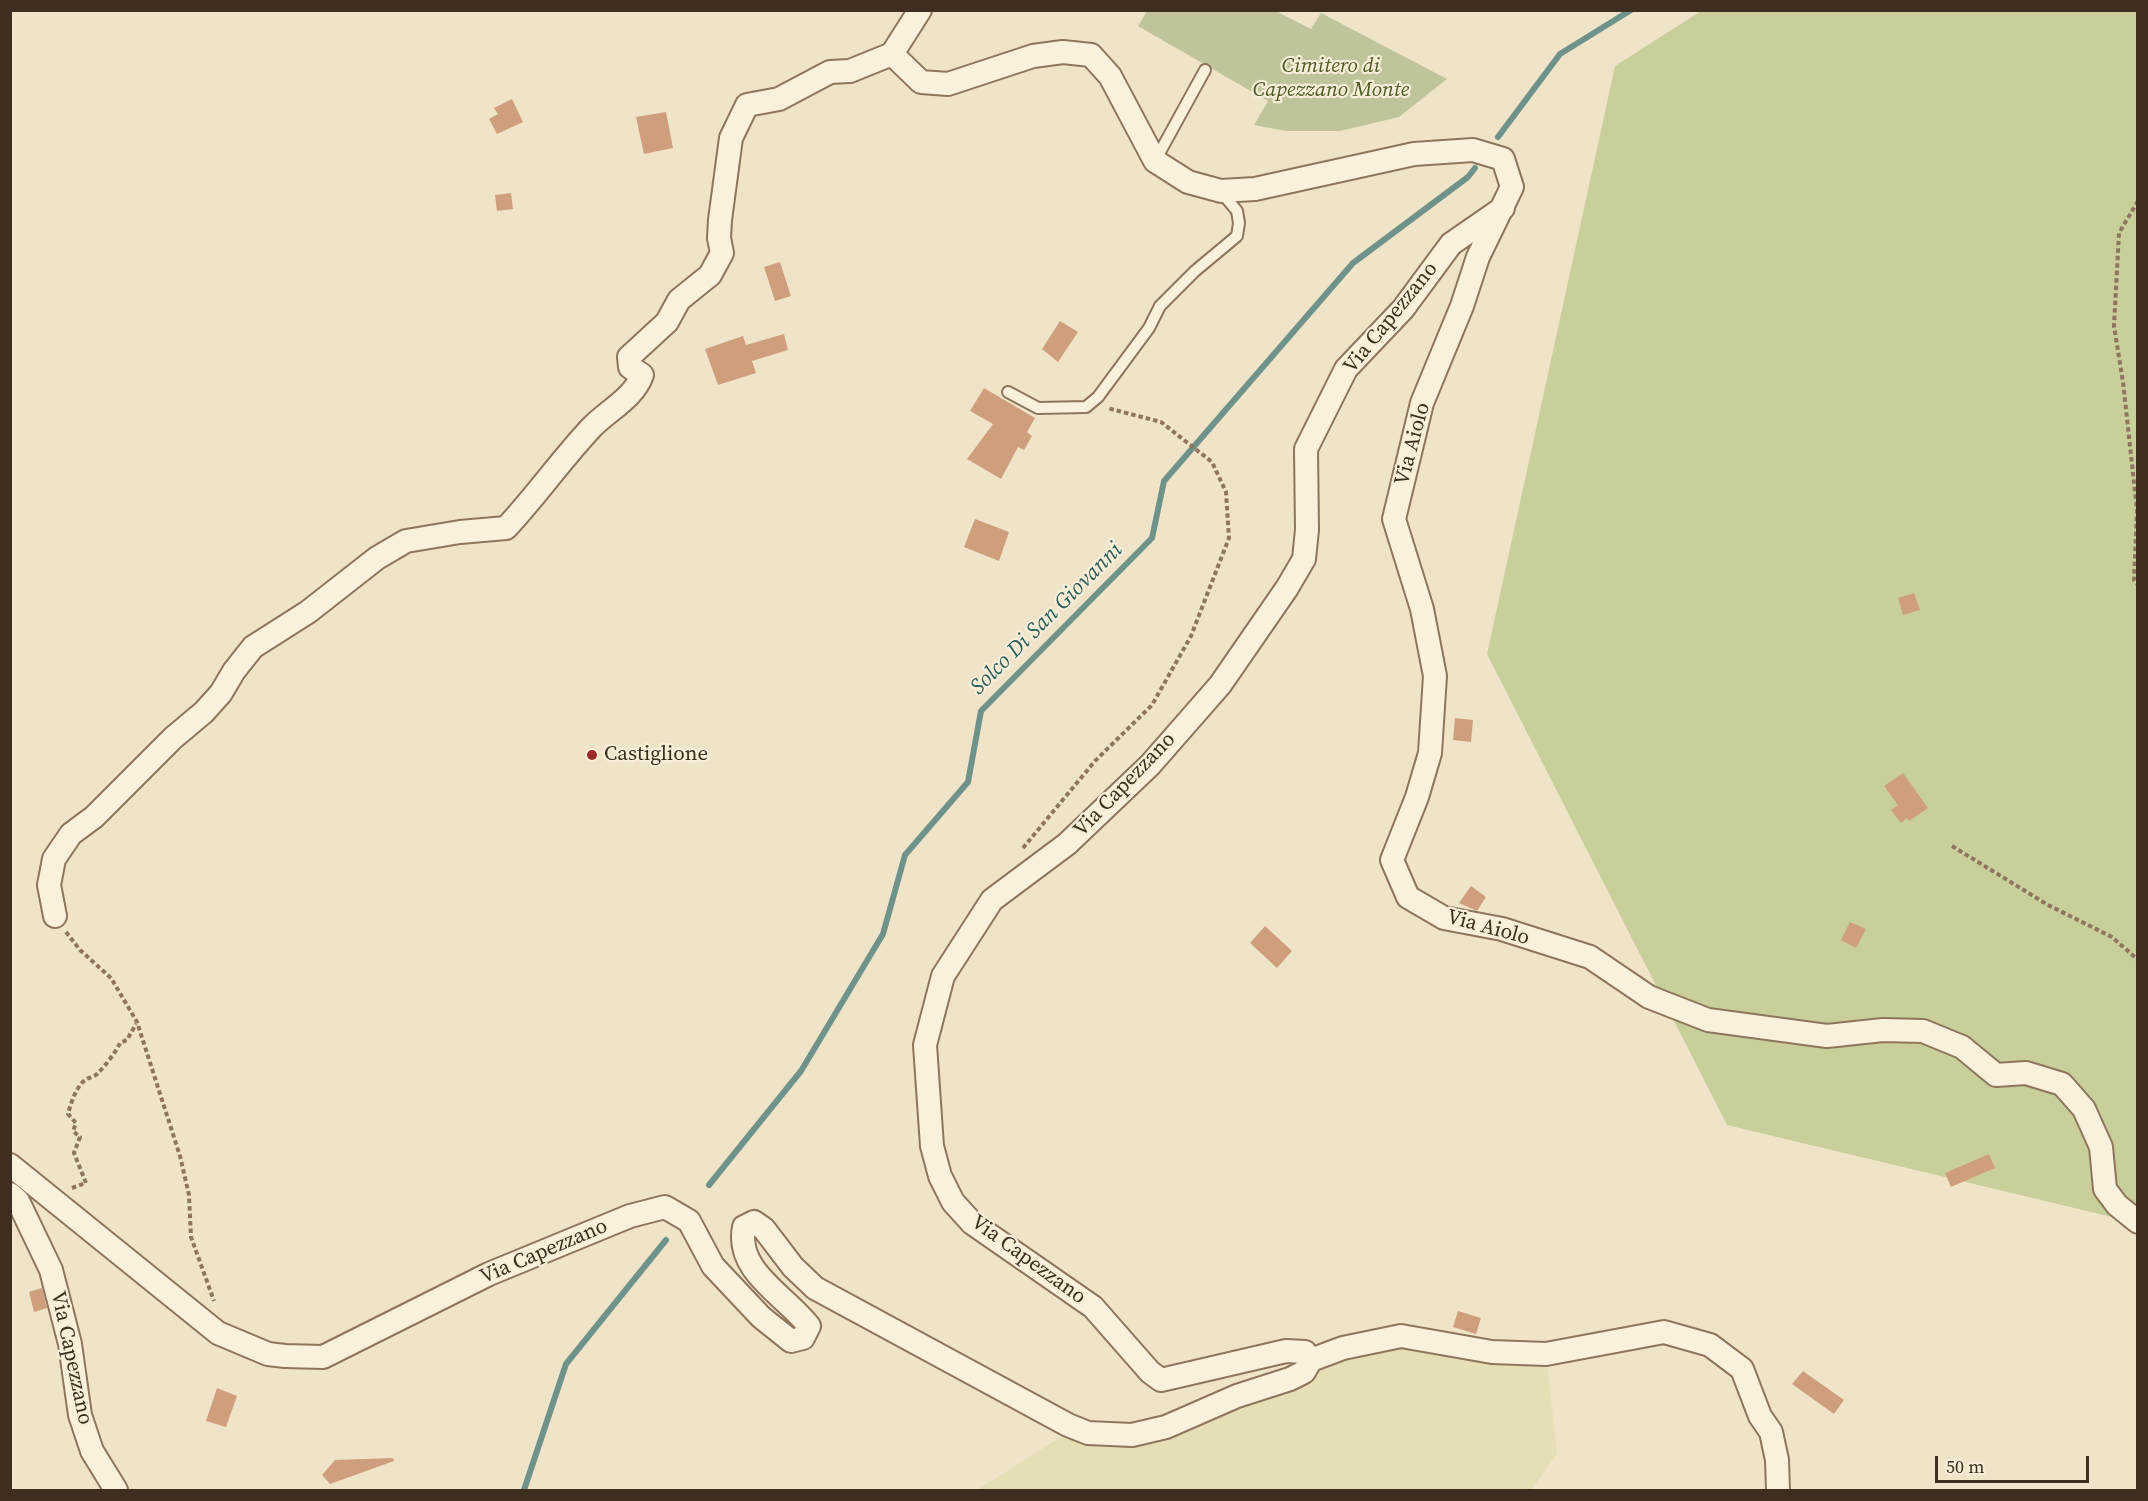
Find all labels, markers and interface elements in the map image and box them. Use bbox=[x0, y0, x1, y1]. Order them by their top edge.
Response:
park label: Cimitero di Capezzano Monte bbox=[1253, 54, 1409, 104]
street label: Via Capezzano bbox=[1338, 257, 1444, 379]
street label: Via Aiolo bbox=[1390, 400, 1436, 488]
water label: Solco Di San Giovanni bbox=[966, 538, 1128, 700]
street label: Via Capezzano bbox=[1069, 727, 1181, 843]
place label: Castiglione bbox=[604, 742, 708, 768]
marker: Castiglione bbox=[585, 748, 599, 762]
street label: Via Aiolo bbox=[1444, 905, 1532, 951]
street label: Via Capezzano bbox=[966, 1210, 1090, 1310]
street label: Via Capezzano bbox=[477, 1214, 611, 1290]
street label: Via Capezzano bbox=[45, 1289, 97, 1427]
scale bar bbox=[1938, 1444, 2092, 1482]
text: 50 m bbox=[1946, 1454, 1984, 1479]

